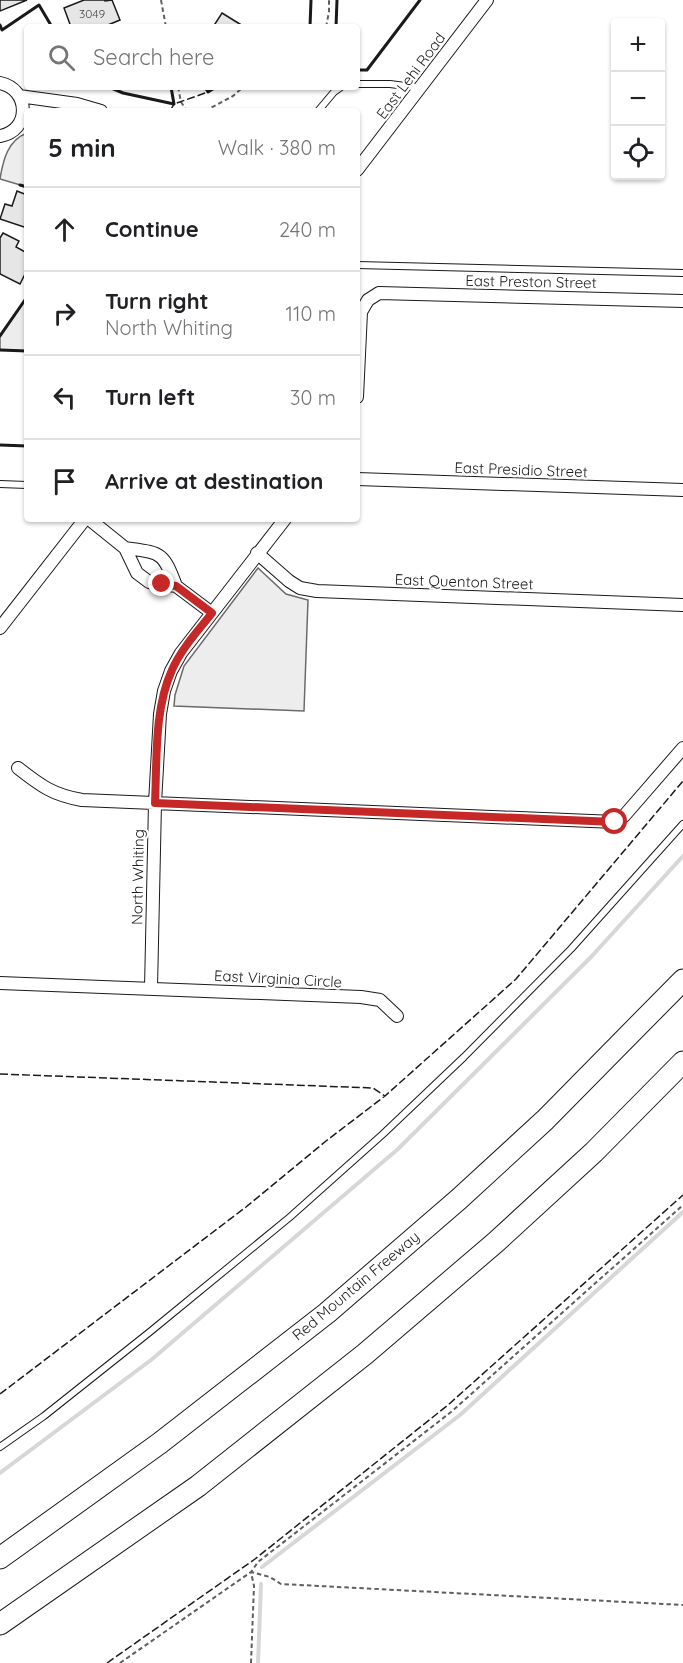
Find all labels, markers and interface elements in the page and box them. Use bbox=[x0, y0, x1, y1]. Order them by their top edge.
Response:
house number: 3049 bbox=[79, 6, 105, 21]
map controls bbox=[611, 18, 665, 180]
button: + bbox=[611, 18, 665, 72]
search box bbox=[24, 24, 360, 90]
street label: East Lehi Road bbox=[372, 29, 449, 123]
icon: search bbox=[45, 41, 78, 74]
text: Search here bbox=[93, 43, 214, 71]
button: − bbox=[611, 72, 665, 126]
button: locate bbox=[611, 126, 665, 180]
text: 5 min bbox=[48, 131, 116, 164]
text: Walk · 380 m bbox=[218, 135, 336, 160]
icon: ahead bbox=[48, 213, 81, 246]
text: Continue bbox=[105, 215, 199, 243]
text: 240 m bbox=[279, 217, 336, 242]
street label: East Preston Street bbox=[465, 271, 597, 292]
text: Turn right bbox=[105, 287, 209, 315]
icon: right bbox=[48, 297, 81, 330]
text: 110 m bbox=[286, 301, 336, 326]
text: North Whiting bbox=[105, 315, 233, 340]
icon: left bbox=[48, 381, 81, 414]
text: Turn left bbox=[105, 383, 195, 411]
text: 30 m bbox=[290, 385, 336, 410]
street label: East Presidio Street bbox=[454, 458, 588, 481]
icon: arrive bbox=[48, 465, 81, 498]
text: Arrive at destination bbox=[105, 467, 323, 495]
route end bbox=[148, 570, 174, 596]
street label: East Quenton Street bbox=[394, 570, 534, 593]
route start bbox=[601, 808, 627, 834]
street label: North Whiting bbox=[127, 829, 148, 925]
street label: East Virginia Circle bbox=[214, 966, 343, 991]
street label: Red Mountain Freeway bbox=[288, 1227, 423, 1344]

